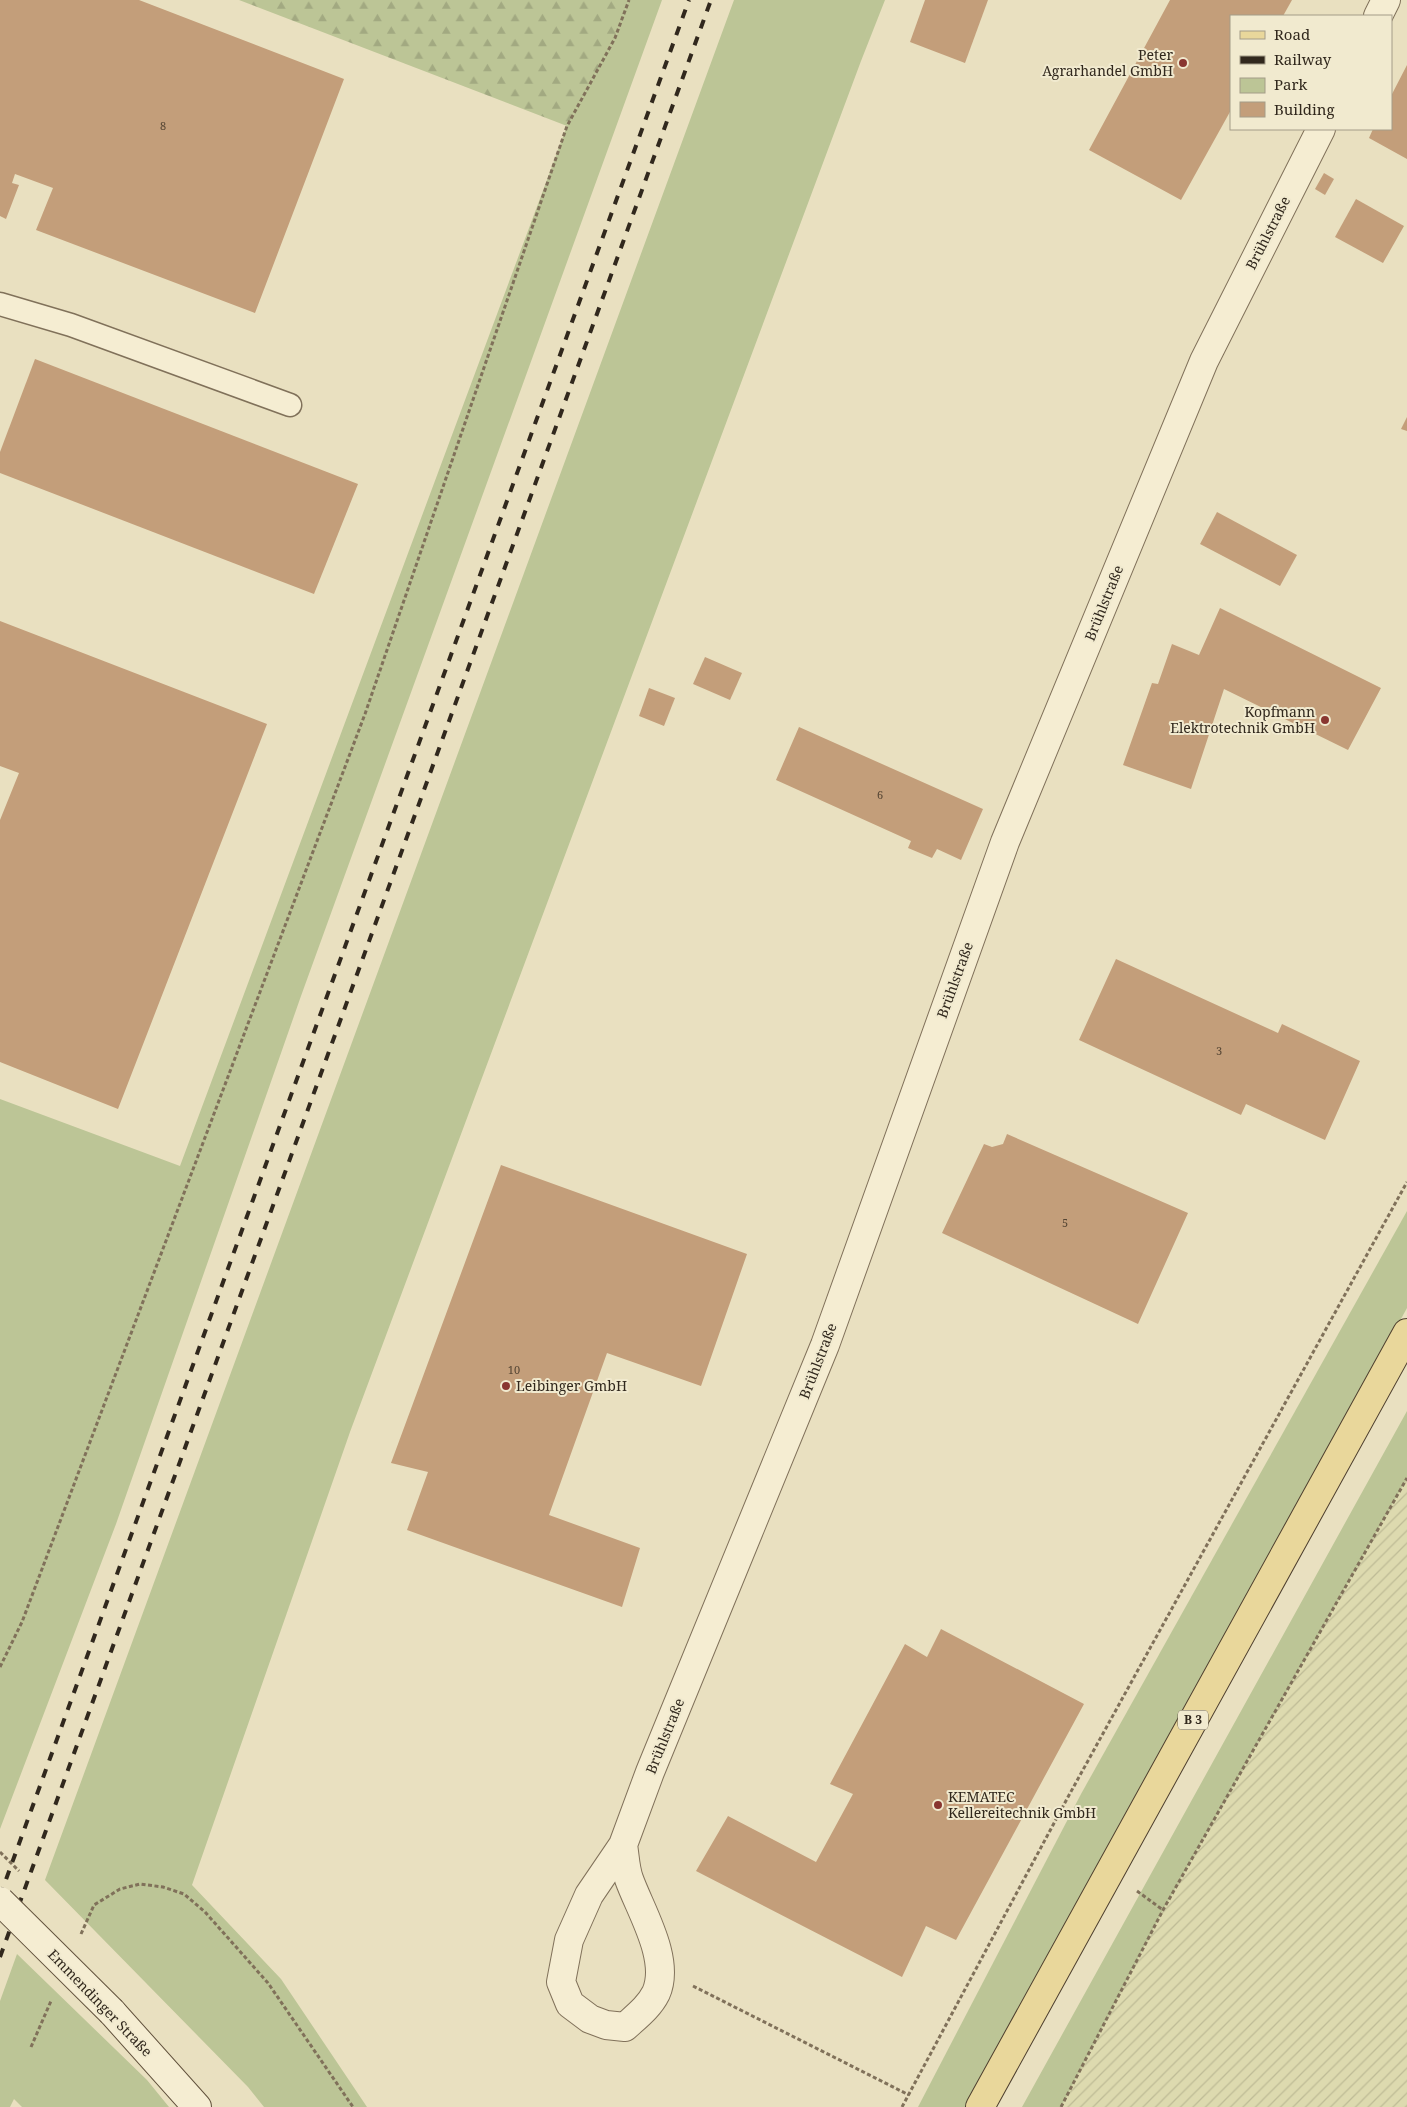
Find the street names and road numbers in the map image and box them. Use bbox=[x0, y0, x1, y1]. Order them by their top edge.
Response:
street label: Brühlstraße bbox=[1241, 193, 1294, 273]
street label: Brühlstraße bbox=[1080, 562, 1127, 643]
street label: Brühlstraße bbox=[932, 939, 977, 1021]
street label: Brühlstraße bbox=[794, 1320, 841, 1402]
street label: Brühlstraße bbox=[641, 1695, 688, 1776]
road number: B 3 bbox=[1178, 1710, 1208, 1730]
street label: Emmendinger Straße bbox=[44, 1945, 157, 2060]

